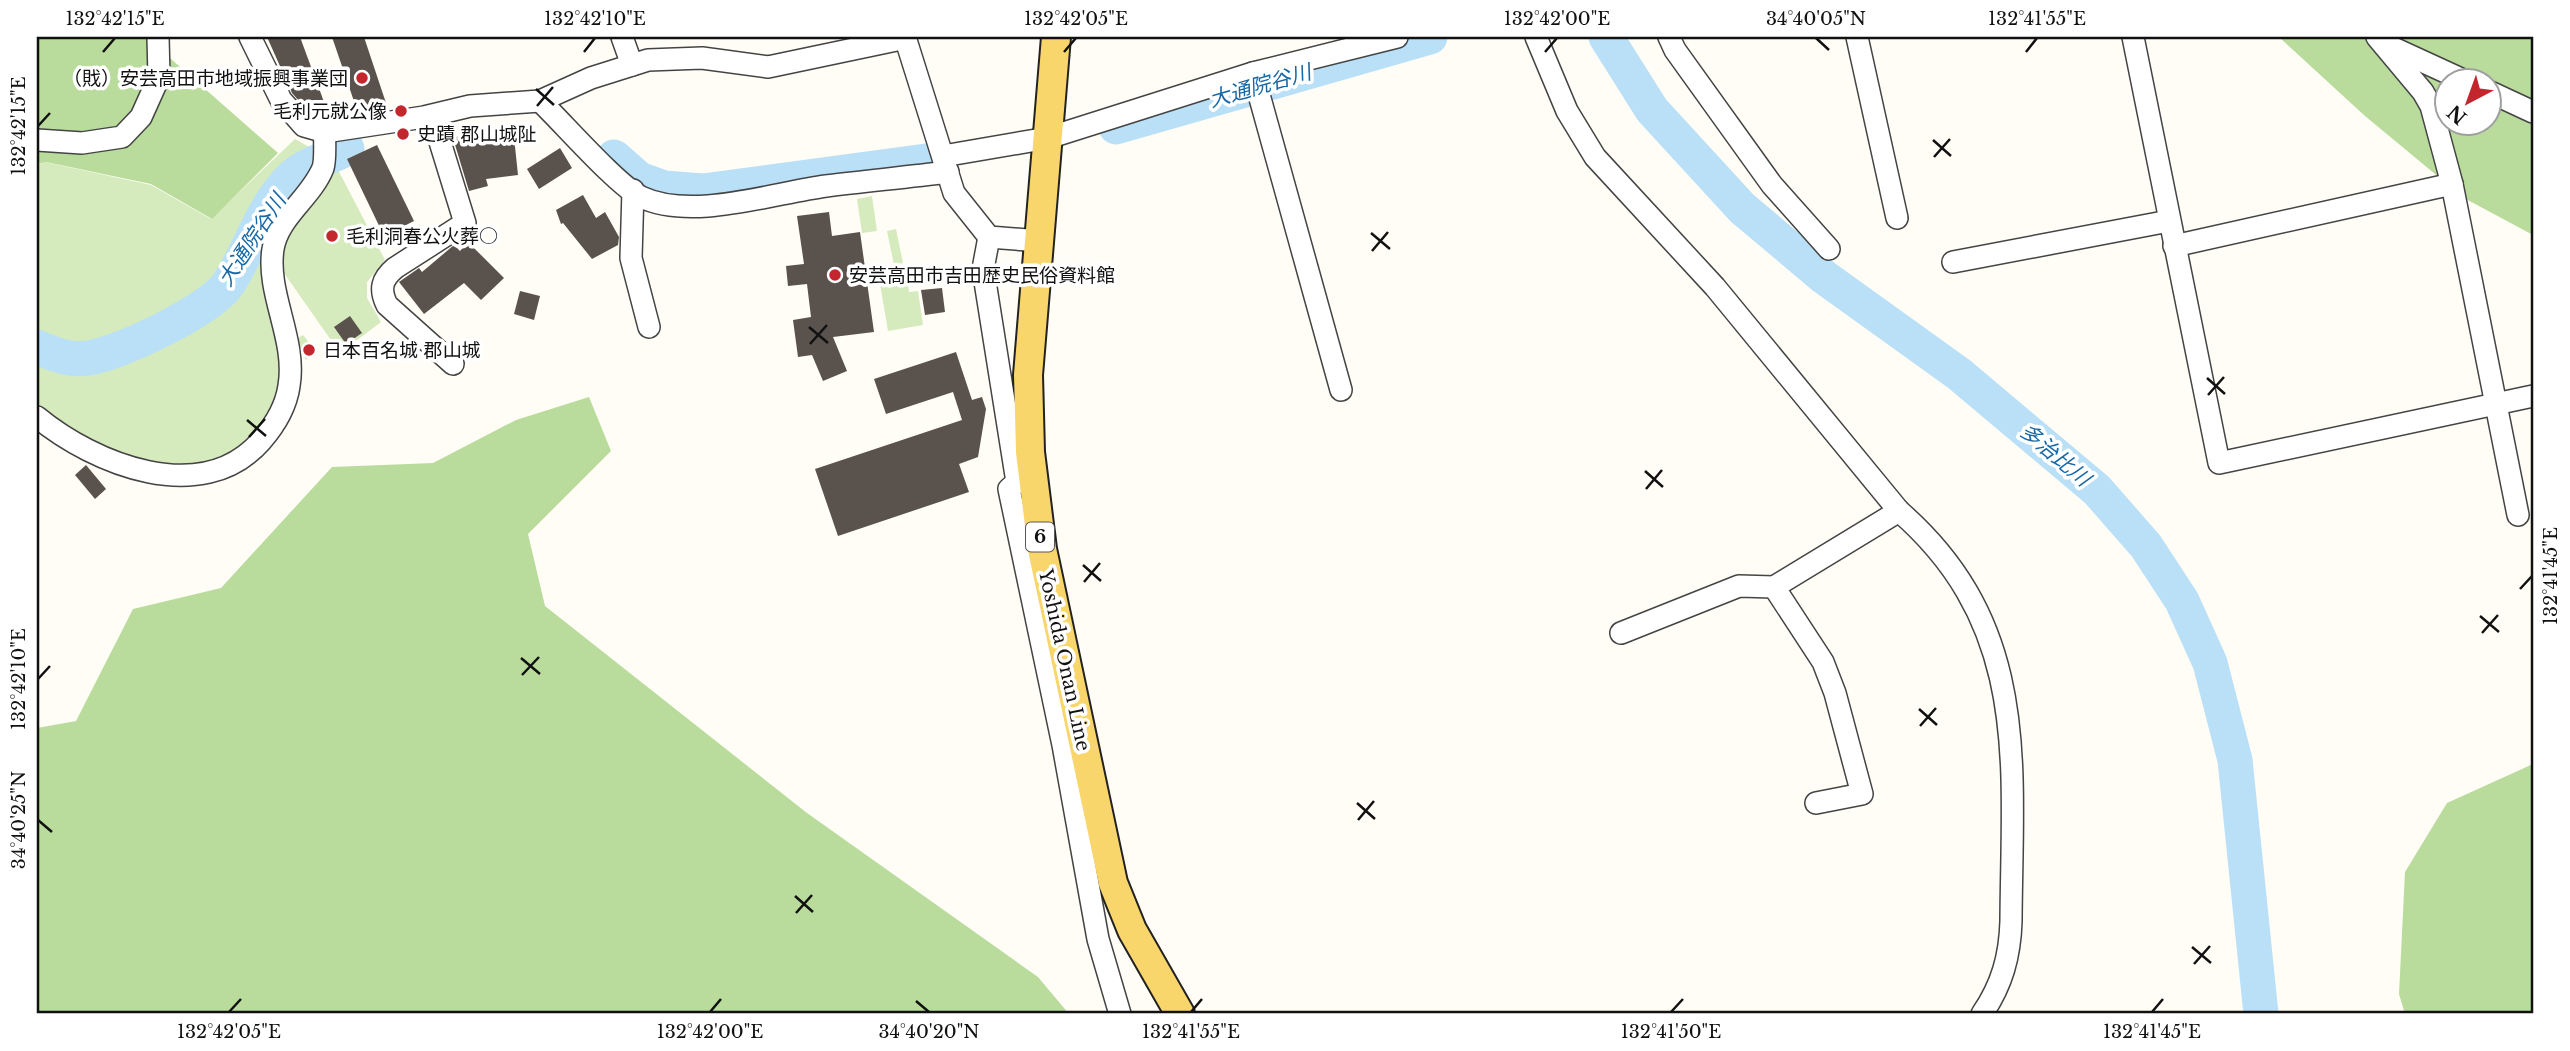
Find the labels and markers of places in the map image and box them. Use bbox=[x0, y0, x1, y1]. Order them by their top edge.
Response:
place label: （戝）安芸高田市地域振興事業団 bbox=[63, 67, 348, 90]
marker: （戝）安芸高田市地域振興事業団 bbox=[354, 70, 370, 86]
place label: 毛利元就公像 bbox=[273, 100, 387, 123]
marker: 毛利元就公像 bbox=[393, 103, 409, 119]
place label: 史蹟 郡山城阯 bbox=[417, 123, 536, 146]
marker: 史蹟 郡山城阯 bbox=[395, 126, 411, 142]
place label: 毛利洞春公火葬○ bbox=[346, 225, 498, 248]
marker: 毛利洞春公火葬○ bbox=[324, 228, 340, 244]
place label: 安芸高田市吉田歴史民俗資料館 bbox=[849, 264, 1115, 287]
marker: 安芸高田市吉田歴史民俗資料館 bbox=[827, 267, 843, 283]
place label: 日本百名城 郡山城 bbox=[323, 339, 480, 362]
marker: 日本百名城 郡山城 bbox=[301, 342, 317, 358]

